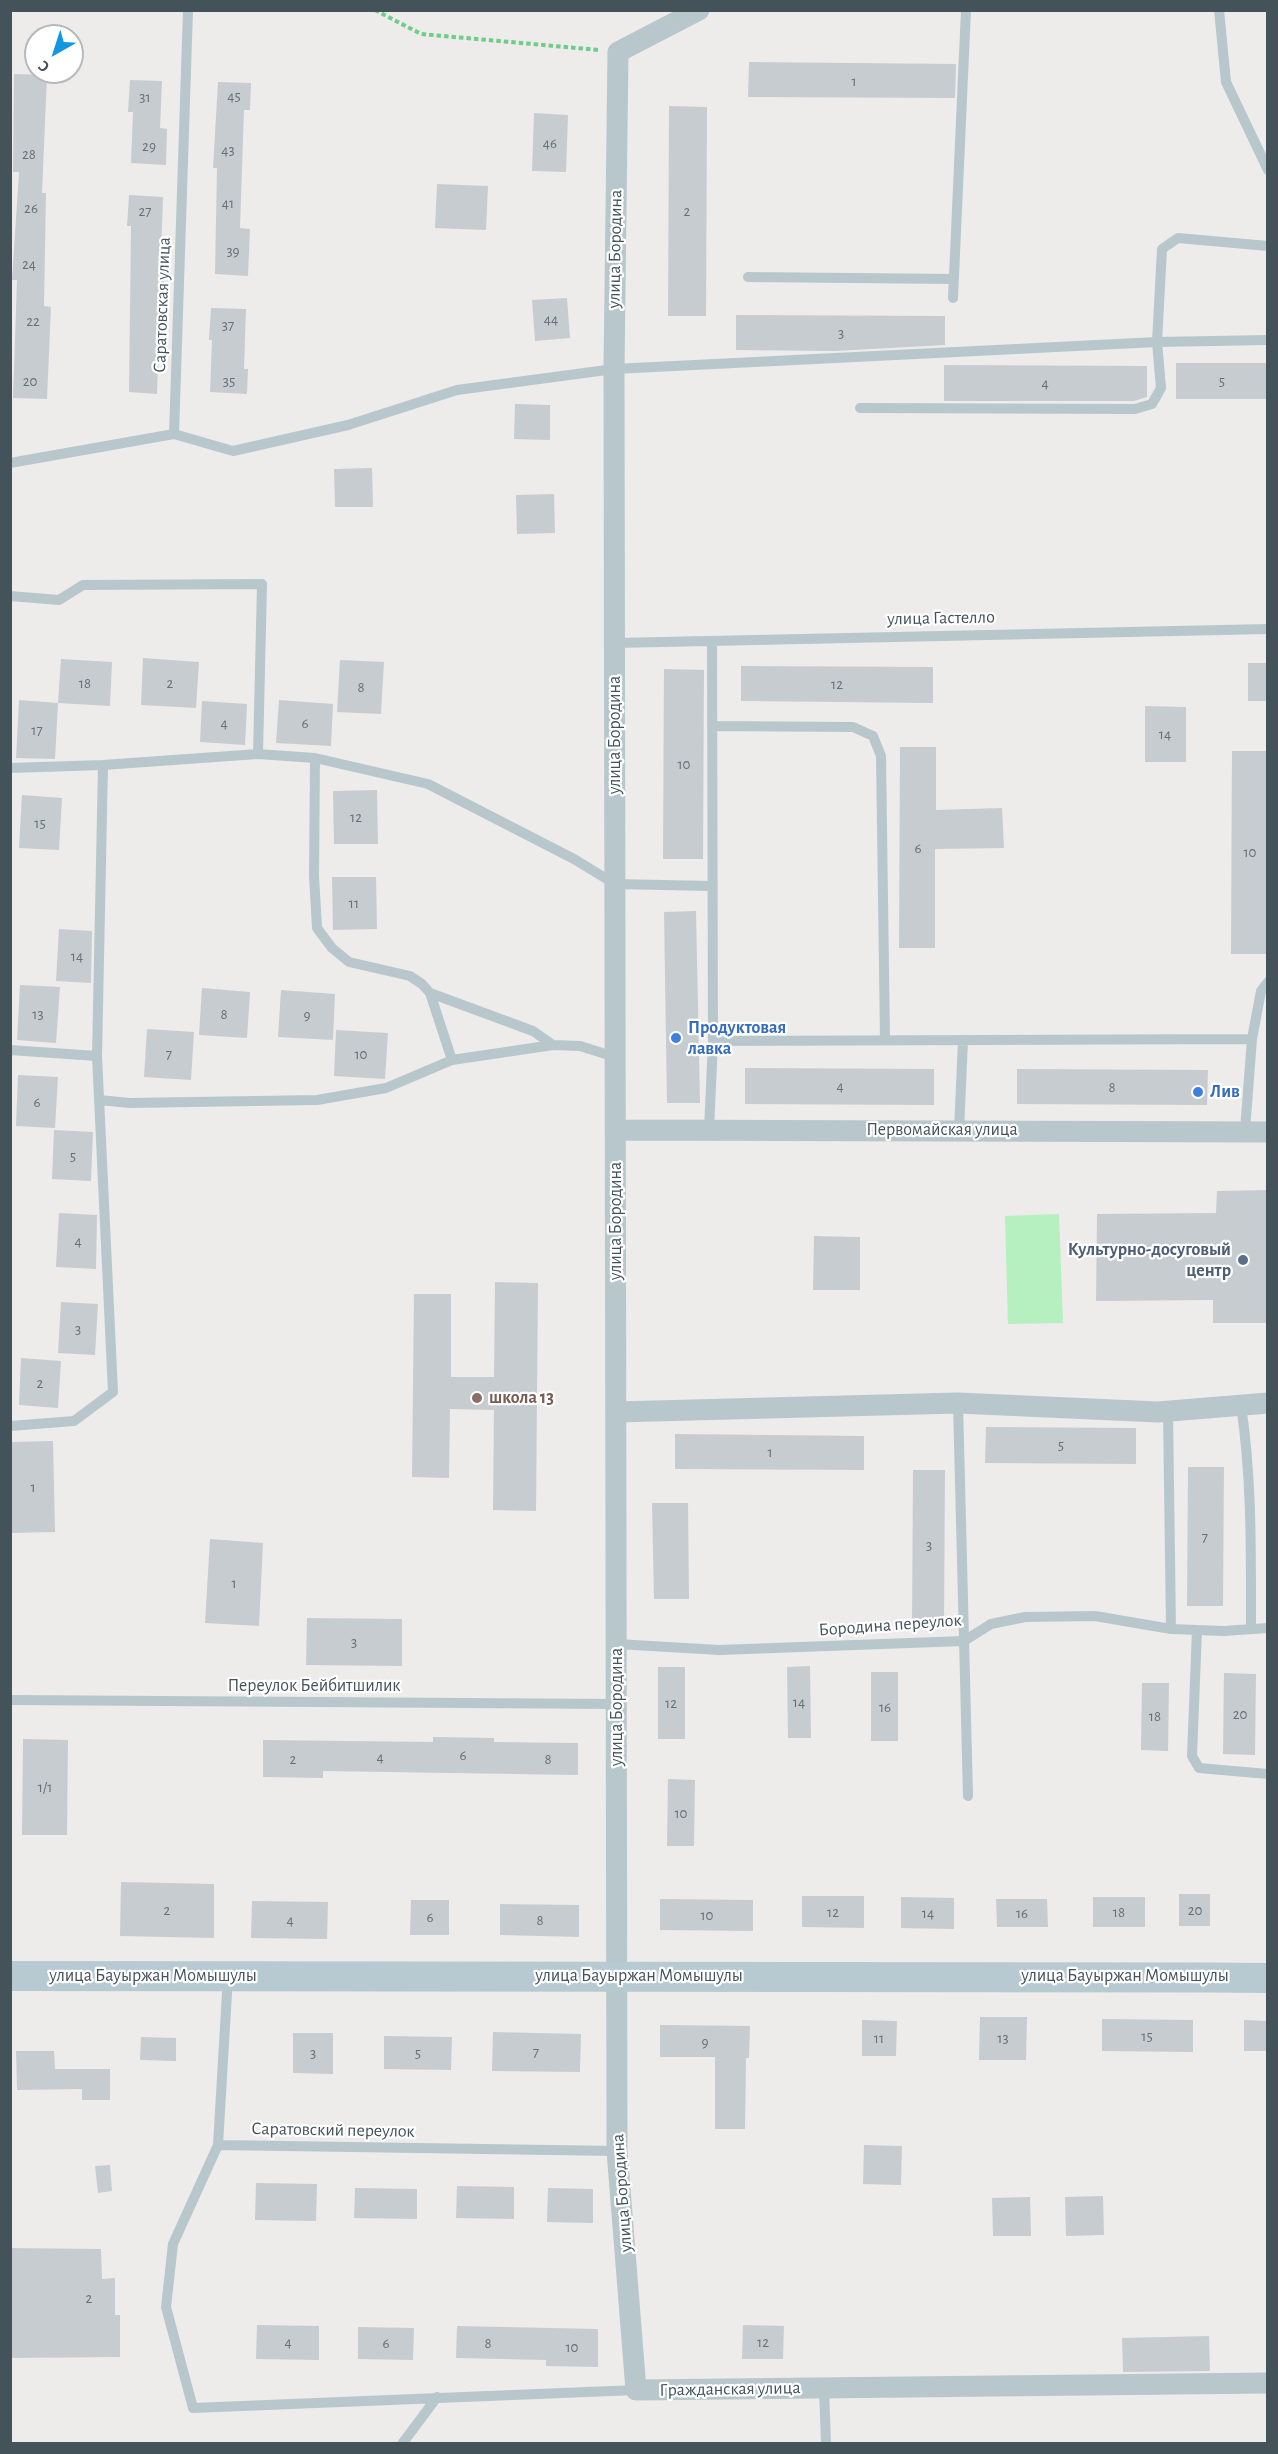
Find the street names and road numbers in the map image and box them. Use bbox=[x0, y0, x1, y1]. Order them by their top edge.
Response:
street label: улица Бородина bbox=[603, 190, 627, 308]
street label: Саратовская улица bbox=[149, 237, 175, 373]
street label: улица Гастелло bbox=[887, 606, 995, 630]
street label: улица Бородина bbox=[604, 676, 626, 794]
street label: Первомайская улица bbox=[866, 1119, 1018, 1141]
street label: улица Бородина bbox=[605, 1162, 627, 1280]
street label: Бородина переулок bbox=[818, 1609, 962, 1641]
street label: улица Бородина bbox=[606, 1648, 628, 1766]
street label: Переулок Бейбитшилик bbox=[227, 1675, 401, 1697]
street label: улица Бауыржан Момышулы bbox=[49, 1965, 257, 1987]
street label: улица Бауыржан Момышулы bbox=[535, 1965, 743, 1987]
street label: улица Бауыржан Момышулы bbox=[1021, 1965, 1229, 1987]
street label: Саратовский переулок bbox=[251, 2118, 415, 2142]
street label: улица Бородина bbox=[607, 2133, 637, 2253]
street label: Гражданская улица bbox=[659, 2377, 801, 2401]

